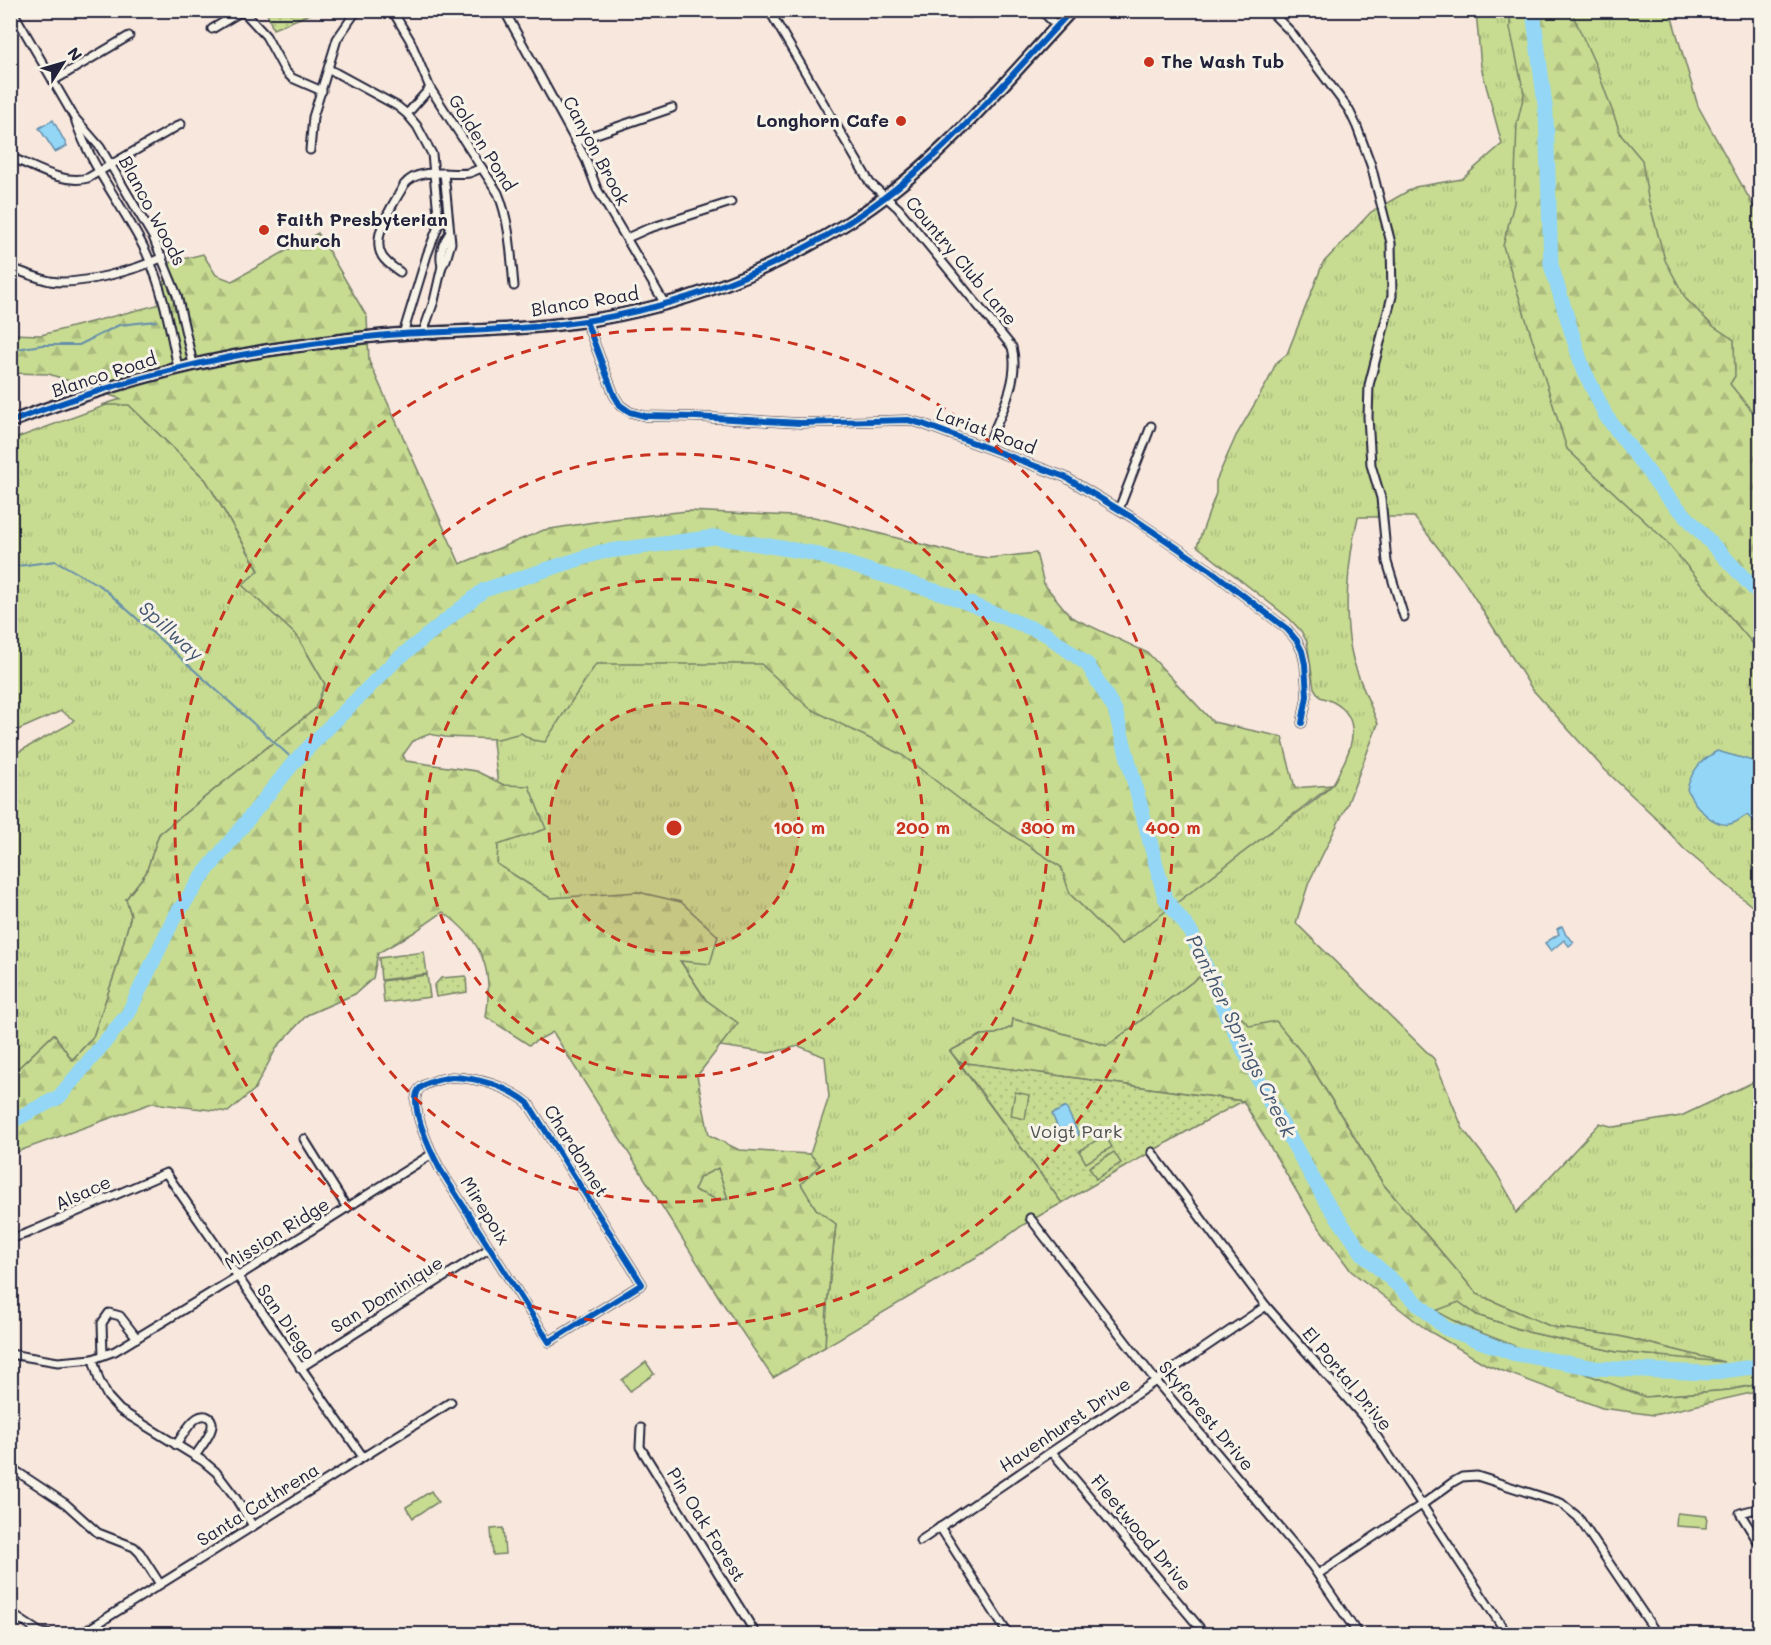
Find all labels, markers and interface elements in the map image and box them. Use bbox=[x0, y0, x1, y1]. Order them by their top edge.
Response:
north arrow bbox=[33, 33, 93, 93]
text: N bbox=[63, 42, 87, 65]
place label: The Wash Tub bbox=[1161, 49, 1284, 73]
marker: The Wash Tub bbox=[1142, 55, 1156, 69]
street label: Golden Pond bbox=[444, 90, 522, 195]
street label: Canyon Brook bbox=[558, 91, 636, 210]
place label: Longhorn Cafe bbox=[756, 108, 889, 132]
marker: Longhorn Cafe bbox=[894, 114, 908, 128]
street label: Blanco Woods bbox=[114, 151, 192, 270]
street label: Country Club Lane bbox=[901, 191, 1023, 330]
place label: Faith Presbyterian Church bbox=[276, 207, 448, 252]
marker: Faith Presbyterian Church bbox=[257, 223, 271, 237]
street label: Blanco Road bbox=[529, 281, 640, 321]
street label: Blanco Road bbox=[48, 346, 159, 402]
street label: Lariat Road bbox=[933, 401, 1040, 459]
water label: Spillway bbox=[134, 594, 210, 666]
text: 100 m bbox=[773, 815, 825, 839]
text: 200 m bbox=[896, 815, 950, 839]
text: 300 m bbox=[1021, 815, 1075, 839]
text: 400 m bbox=[1145, 815, 1201, 839]
centre of rings bbox=[664, 818, 684, 838]
water label: Panther Springs Creek bbox=[1181, 930, 1303, 1142]
street label: Chardonnet bbox=[539, 1100, 615, 1201]
park label: Voigt Park bbox=[1030, 1119, 1122, 1143]
street label: Alsace bbox=[51, 1169, 114, 1215]
street label: Mirepoix bbox=[455, 1172, 516, 1249]
street label: Mission Ridge bbox=[220, 1191, 333, 1275]
street label: San Dominique bbox=[326, 1250, 447, 1338]
street label: San Diego bbox=[252, 1279, 322, 1364]
street label: El Portal Drive bbox=[1297, 1322, 1398, 1435]
street label: Skyforest Drive bbox=[1154, 1355, 1260, 1476]
street label: Havenhurst Drive bbox=[994, 1371, 1135, 1477]
street label: Santa Cathrena bbox=[192, 1457, 323, 1551]
street label: Pin Oak Forest bbox=[662, 1463, 752, 1586]
street label: Fleetwood Drive bbox=[1086, 1469, 1198, 1596]

